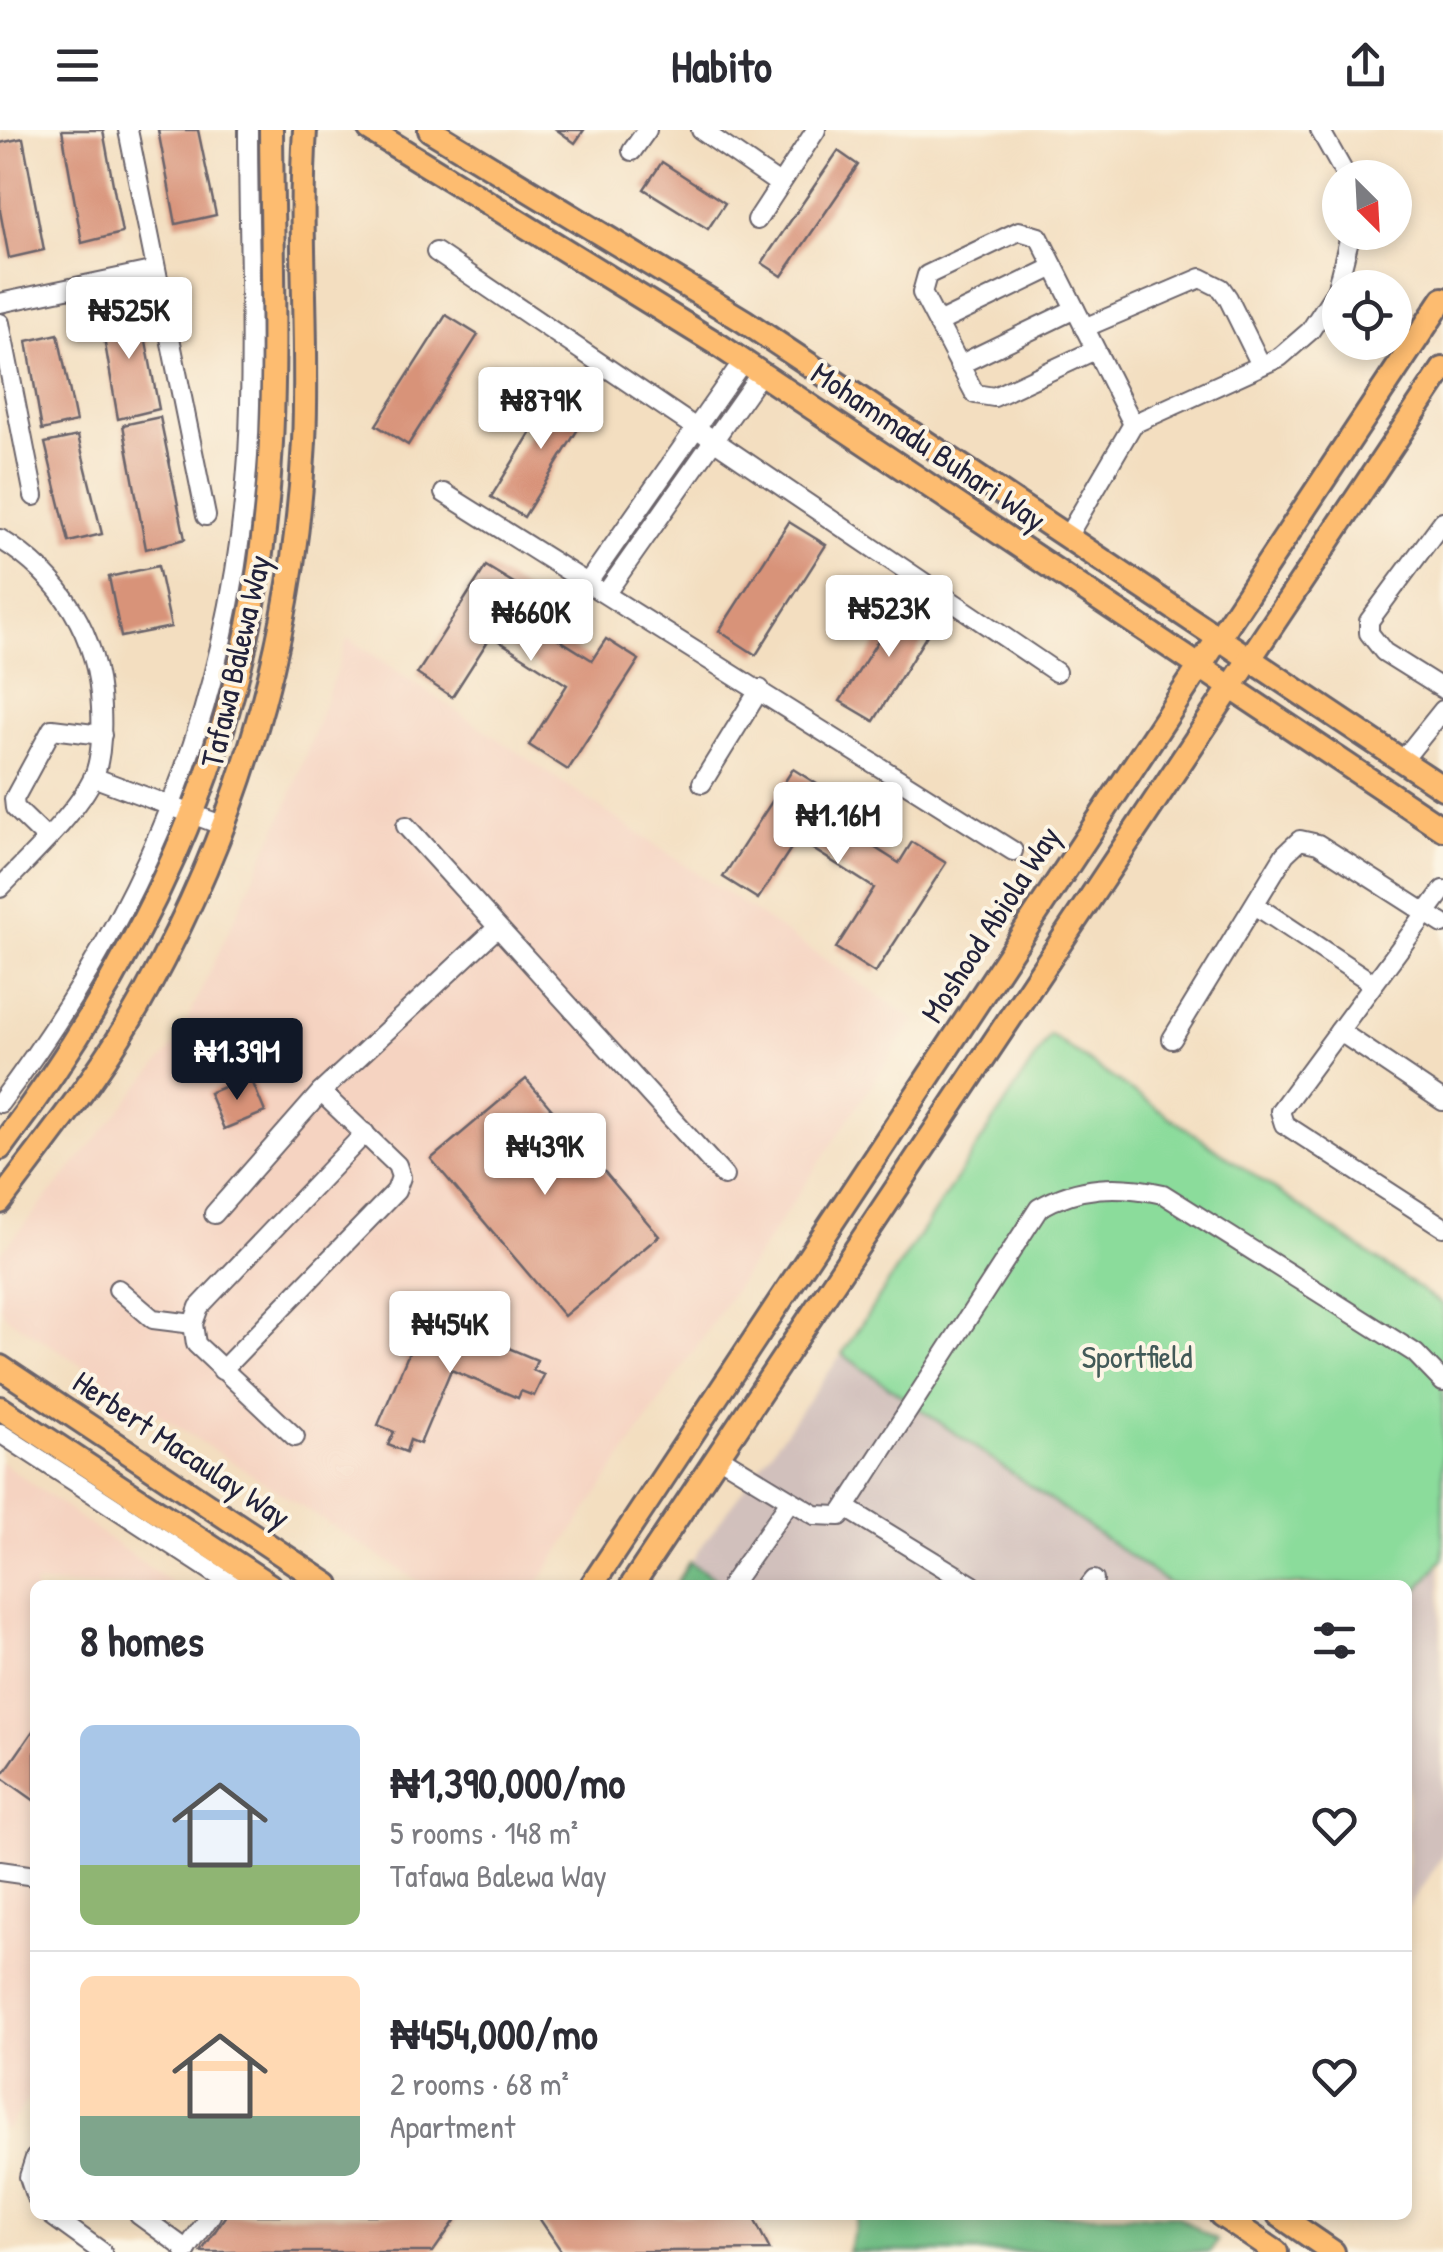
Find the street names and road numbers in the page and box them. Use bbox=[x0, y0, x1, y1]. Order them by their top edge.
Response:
street label: Mohammadu Buhari Way bbox=[803, 351, 1055, 541]
street label: Tafawa Balewa Way bbox=[190, 551, 280, 771]
street label: Moshood Abiola Way bbox=[910, 817, 1070, 1031]
street label: Herbert Macaulay Way bbox=[65, 1360, 299, 1538]

